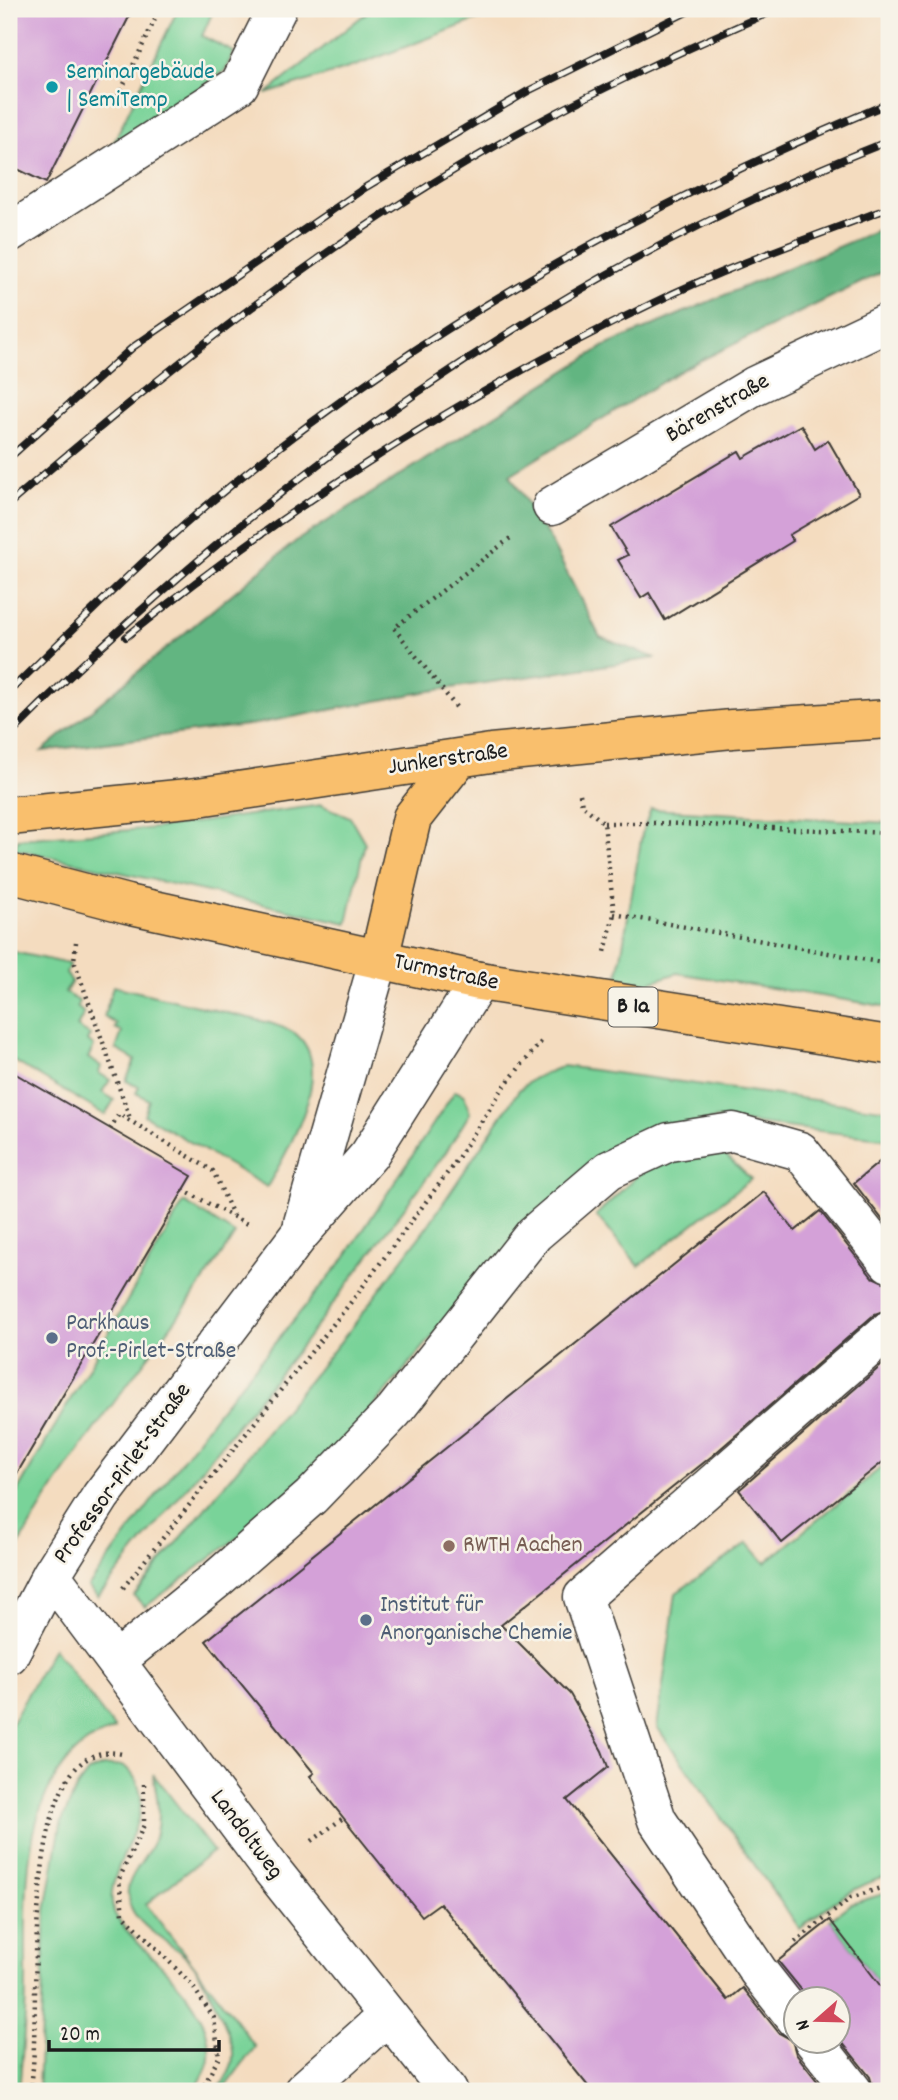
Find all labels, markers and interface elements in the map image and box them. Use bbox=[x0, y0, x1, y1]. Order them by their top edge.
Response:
place label: Seminargebäude | SemiTemp bbox=[66, 56, 215, 118]
marker: Seminargebäude | SemiTemp bbox=[44, 79, 60, 95]
street label: Bärenstraße bbox=[660, 366, 776, 452]
street label: Junkerstraße bbox=[386, 735, 510, 785]
street label: Turmstraße bbox=[390, 945, 502, 1001]
road number: B 1a bbox=[608, 988, 658, 1026]
place label: Parkhaus Prof.-Pirlet-Straße bbox=[66, 1307, 236, 1369]
marker: Parkhaus Prof.-Pirlet-Straße bbox=[44, 1330, 60, 1346]
street label: Professor-Pirlet-Straße bbox=[46, 1376, 200, 1572]
place label: RWTH Aachen bbox=[463, 1529, 583, 1563]
marker: RWTH Aachen bbox=[441, 1538, 457, 1554]
place label: Institut für Anorganische Chemie bbox=[380, 1589, 573, 1651]
marker: Institut für Anorganische Chemie bbox=[358, 1612, 374, 1628]
street label: Landoltweg bbox=[201, 1783, 291, 1887]
north arrow bbox=[782, 1984, 852, 2054]
scale bar bbox=[49, 2009, 219, 2053]
text: N bbox=[790, 2016, 819, 2034]
text: 20 m bbox=[60, 2021, 100, 2051]

